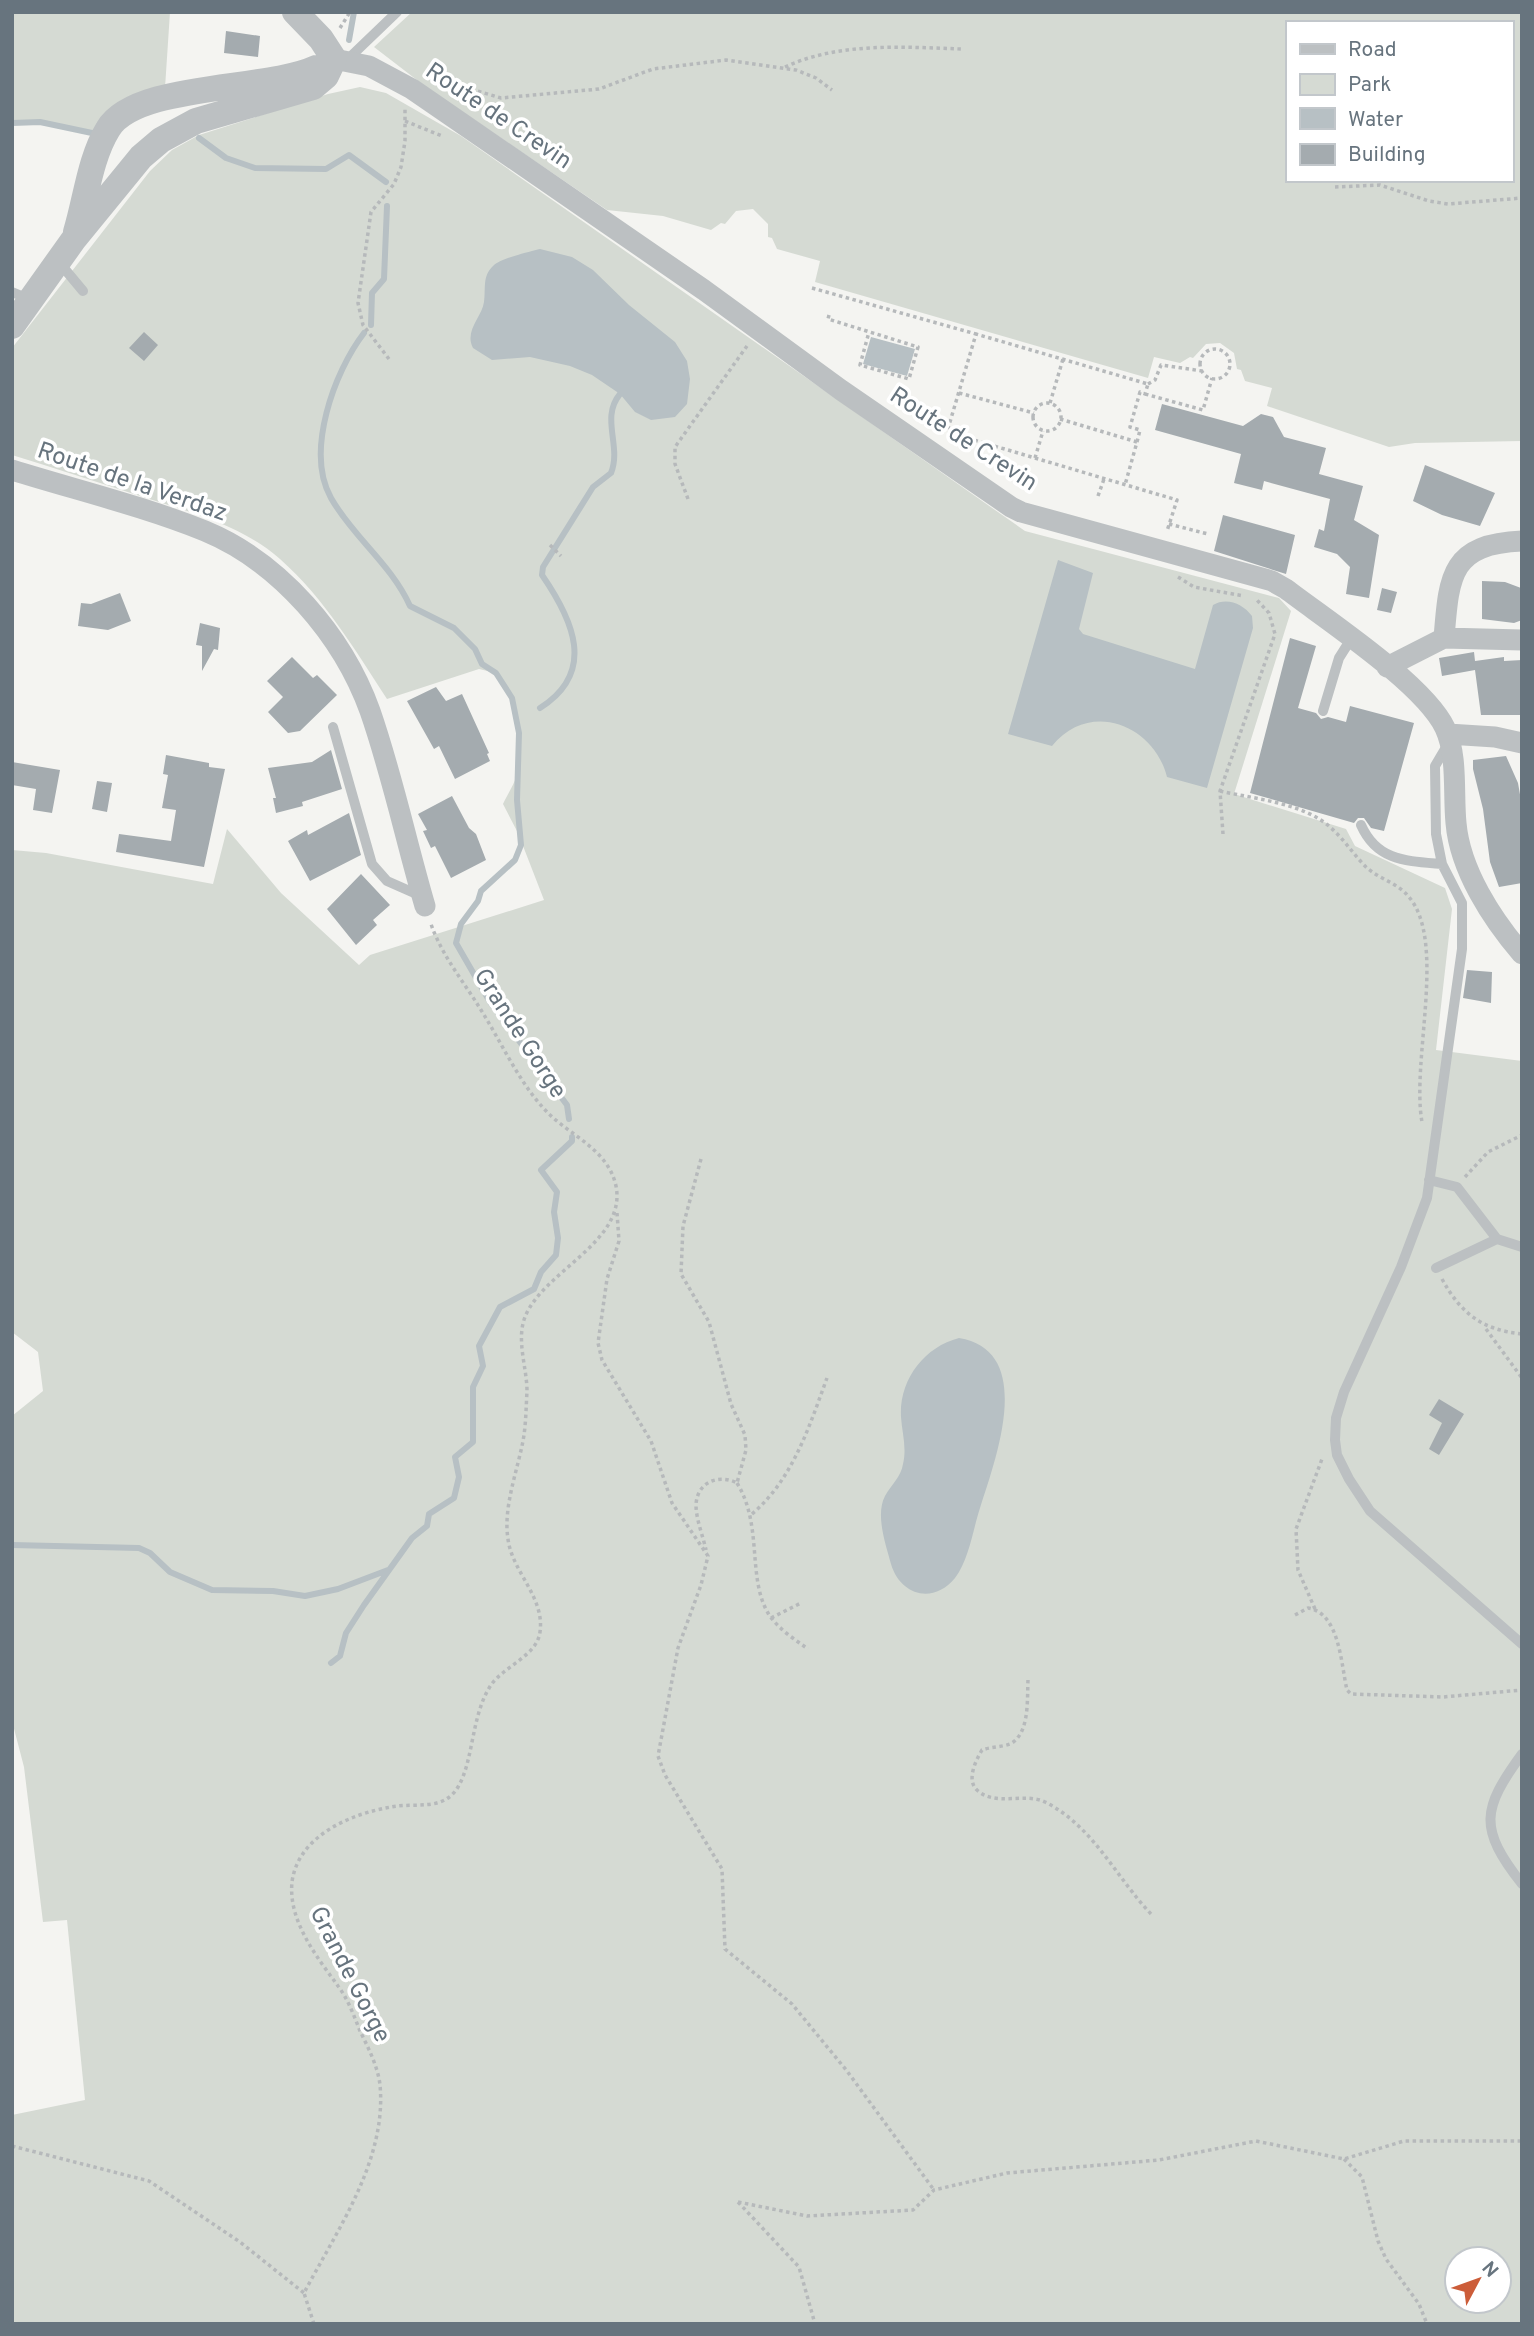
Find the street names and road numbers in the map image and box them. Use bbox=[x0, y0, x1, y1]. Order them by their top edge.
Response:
street label: Route de Crevin bbox=[419, 57, 577, 177]
street label: Route de Crevin bbox=[883, 381, 1043, 499]
street label: Route de la Verdaz bbox=[33, 436, 231, 530]
street label: Grande Gorge bbox=[466, 963, 572, 1105]
street label: Grande Gorge bbox=[302, 1902, 396, 2048]

